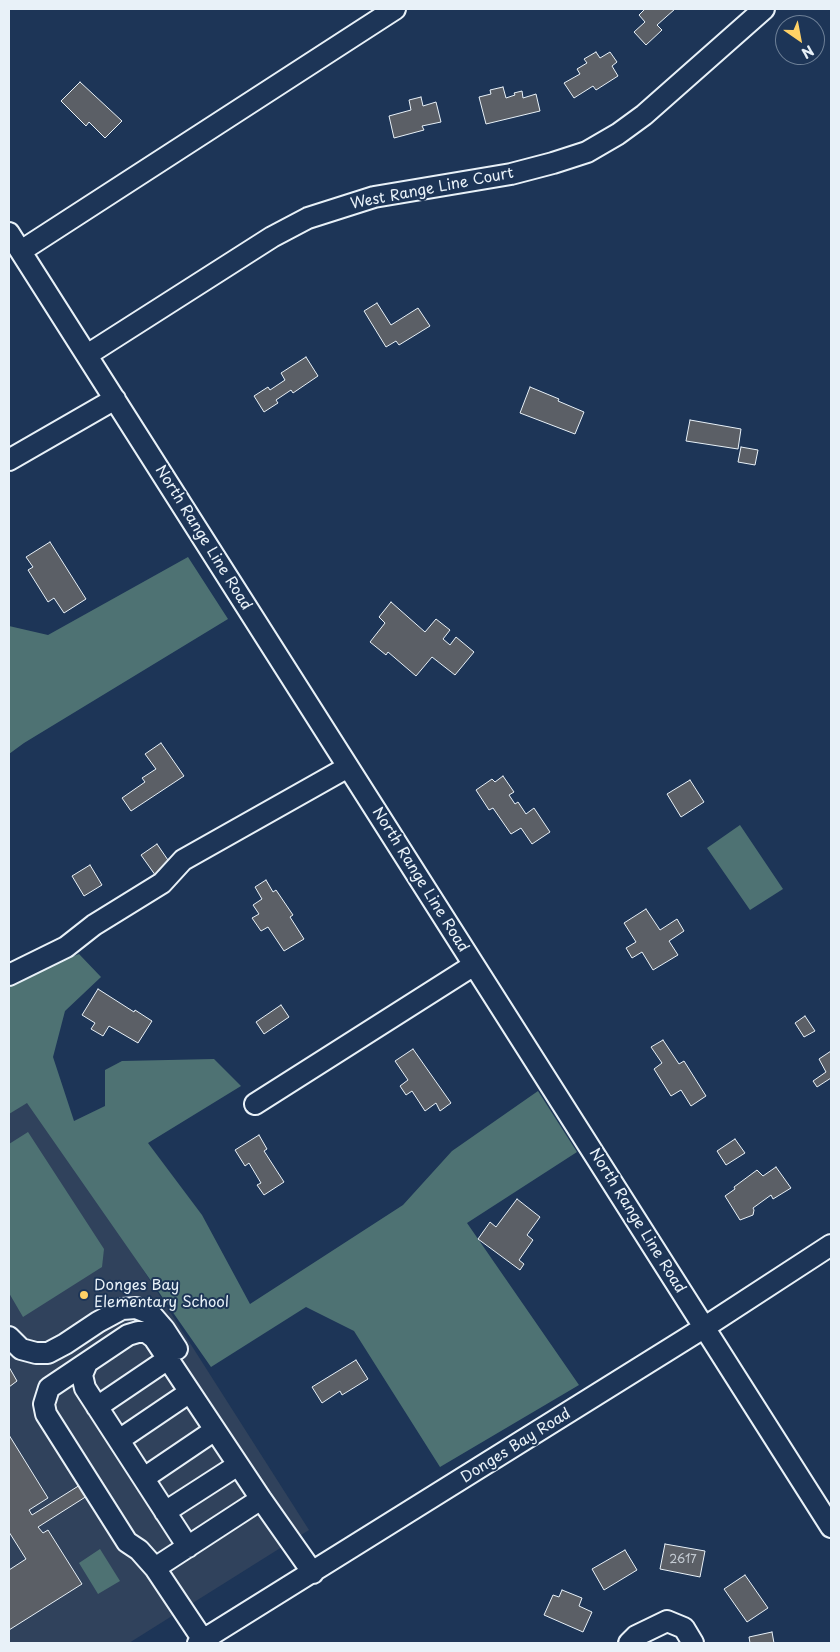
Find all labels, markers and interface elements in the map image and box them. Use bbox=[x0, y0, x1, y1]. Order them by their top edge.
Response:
north arrow bbox=[775, 15, 825, 65]
text: N bbox=[798, 40, 818, 64]
street label: West Range Line Court bbox=[349, 164, 515, 214]
street label: North Range Line Road bbox=[151, 462, 255, 614]
street label: North Range Line Road bbox=[368, 804, 472, 956]
street label: North Range Line Road bbox=[585, 1145, 689, 1297]
place label: Donges Bay Elementary School bbox=[94, 1277, 229, 1312]
marker: Donges Bay Elementary School bbox=[78, 1289, 90, 1301]
street label: Donges Bay Road bbox=[458, 1405, 574, 1487]
house number: 2617 bbox=[669, 1553, 697, 1567]

